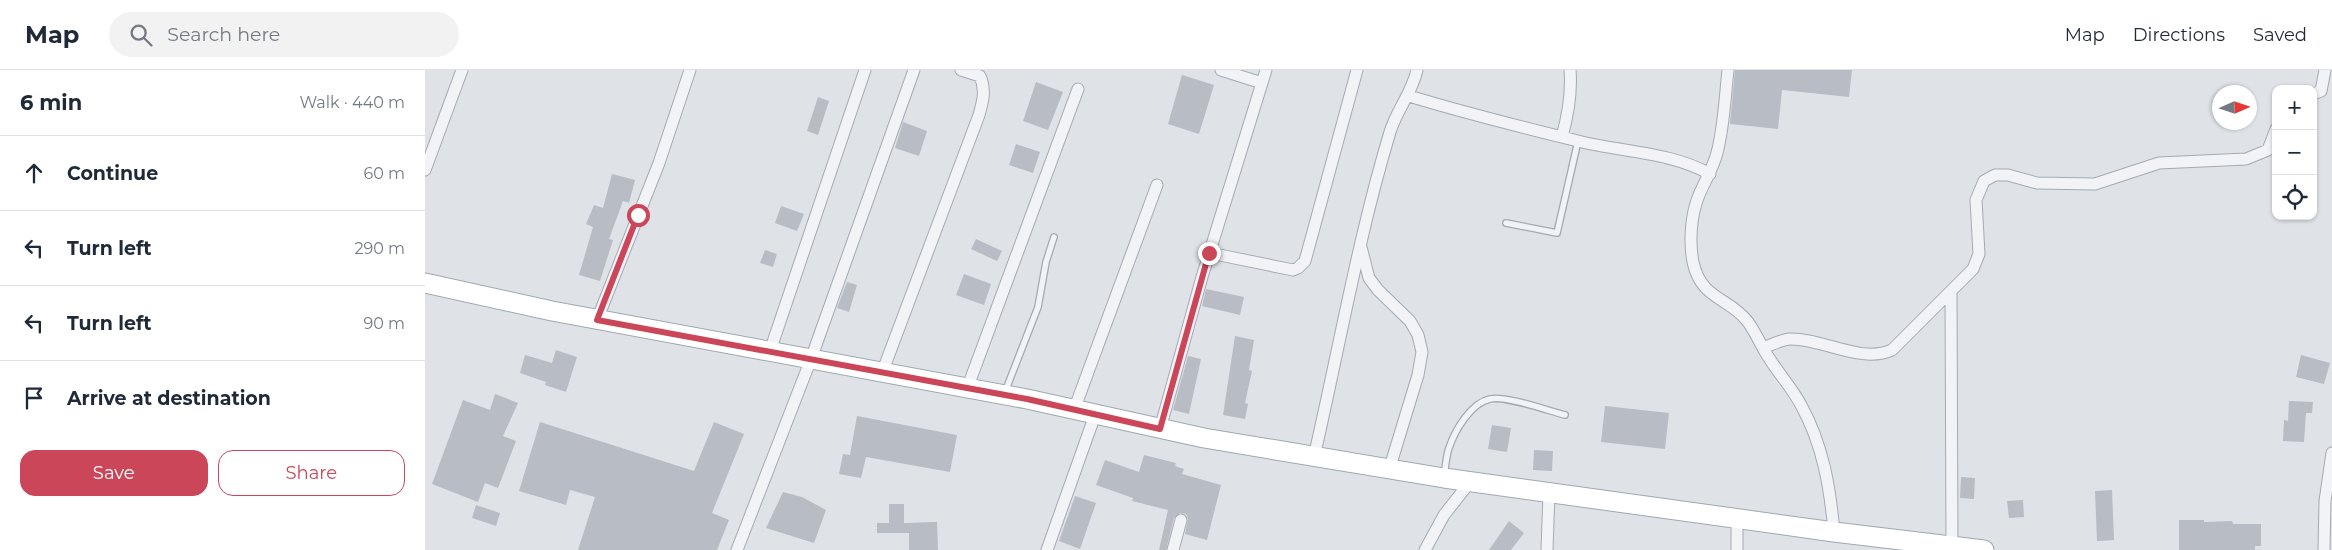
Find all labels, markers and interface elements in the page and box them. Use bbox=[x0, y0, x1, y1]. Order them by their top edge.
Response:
search box bbox=[109, 12, 459, 57]
text: Map bbox=[25, 20, 79, 49]
icon: search bbox=[127, 21, 155, 49]
text: Search here bbox=[167, 23, 280, 46]
text: Map bbox=[2065, 24, 2105, 46]
text: Directions bbox=[2133, 24, 2225, 46]
text: Saved bbox=[2253, 24, 2307, 46]
north arrow bbox=[2212, 85, 2257, 130]
map controls bbox=[2272, 85, 2317, 220]
button: + bbox=[2272, 85, 2317, 130]
text: 6 min bbox=[20, 90, 82, 115]
text: Walk · 440 m bbox=[299, 93, 405, 112]
button: − bbox=[2272, 130, 2317, 175]
icon: ahead bbox=[20, 159, 48, 187]
text: Continue bbox=[67, 162, 158, 185]
text: 60 m bbox=[363, 164, 405, 183]
button: locate bbox=[2272, 175, 2317, 220]
route start bbox=[627, 204, 650, 227]
icon: left bbox=[20, 234, 48, 262]
text: Turn left bbox=[67, 237, 152, 260]
text: 290 m bbox=[354, 239, 405, 258]
route end bbox=[1198, 242, 1221, 265]
icon: left bbox=[20, 309, 48, 337]
text: Turn left bbox=[67, 312, 152, 335]
text: 90 m bbox=[363, 314, 405, 333]
icon: arrive bbox=[20, 384, 48, 412]
text: Arrive at destination bbox=[67, 387, 271, 410]
button: Save bbox=[20, 450, 208, 496]
button: Share bbox=[218, 450, 405, 496]

